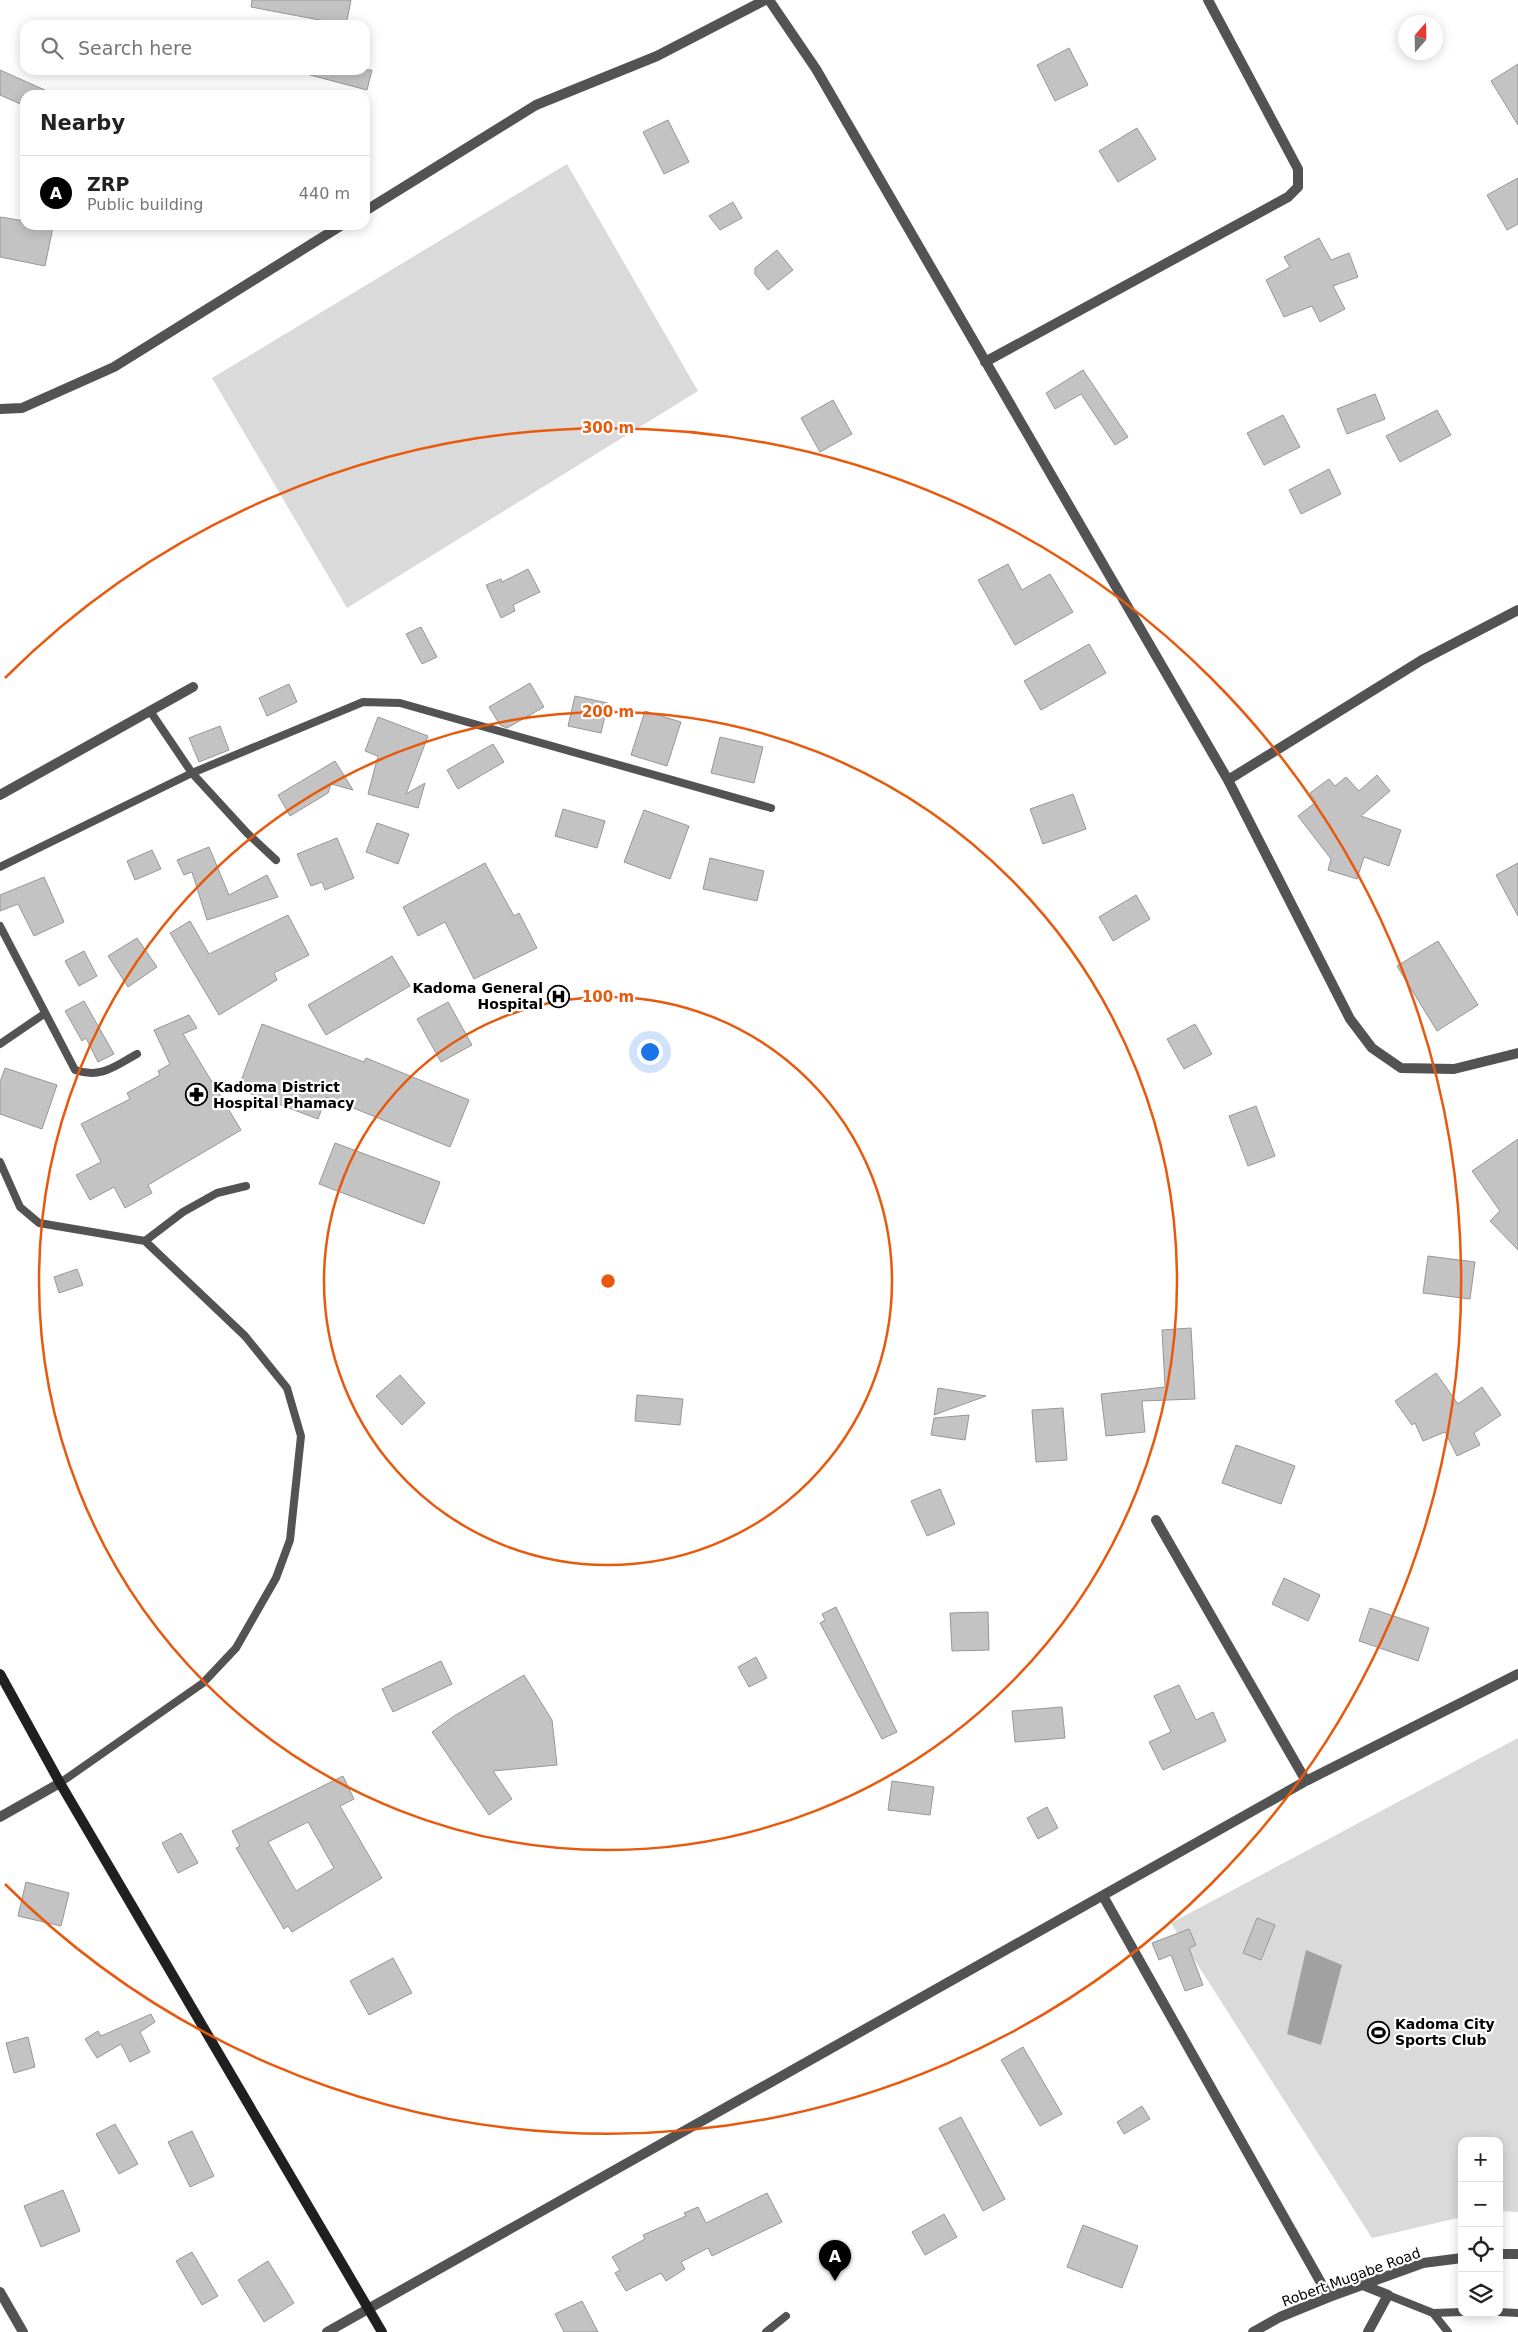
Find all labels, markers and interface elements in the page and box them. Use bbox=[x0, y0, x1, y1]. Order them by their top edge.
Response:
north arrow bbox=[1398, 15, 1443, 60]
search box bbox=[20, 20, 370, 75]
icon: search bbox=[38, 34, 66, 62]
text: Search here bbox=[78, 37, 192, 59]
text: Nearby bbox=[40, 111, 125, 135]
text: ZRP bbox=[87, 173, 129, 195]
text: A bbox=[50, 184, 62, 203]
text: 440 m bbox=[299, 184, 350, 203]
text: Public building bbox=[87, 195, 204, 214]
text: 300 m bbox=[582, 419, 634, 437]
text: 200 m bbox=[582, 703, 634, 721]
place label: Kadoma General Hospital bbox=[413, 980, 543, 1012]
hospital icon: Kadoma General Hospital bbox=[547, 984, 571, 1008]
text: 100 m bbox=[582, 988, 634, 1006]
your location bbox=[637, 1039, 663, 1065]
place label: Kadoma District Hospital Phamacy bbox=[213, 1079, 354, 1111]
pharmacy icon: Kadoma District Hospital Phamacy bbox=[185, 1083, 209, 1107]
centre of rings bbox=[599, 1272, 617, 1290]
place label: Kadoma City Sports Club bbox=[1395, 2016, 1495, 2048]
sports icon: Kadoma City Sports Club bbox=[1367, 2020, 1391, 2044]
map controls bbox=[1458, 2137, 1503, 2317]
button: + bbox=[1458, 2137, 1503, 2182]
button: − bbox=[1458, 2182, 1503, 2227]
button: locate bbox=[1458, 2227, 1503, 2272]
pin: A bbox=[819, 2240, 851, 2281]
street label: Robert Mugabe Road bbox=[1279, 2244, 1423, 2310]
button: layers bbox=[1458, 2272, 1503, 2317]

